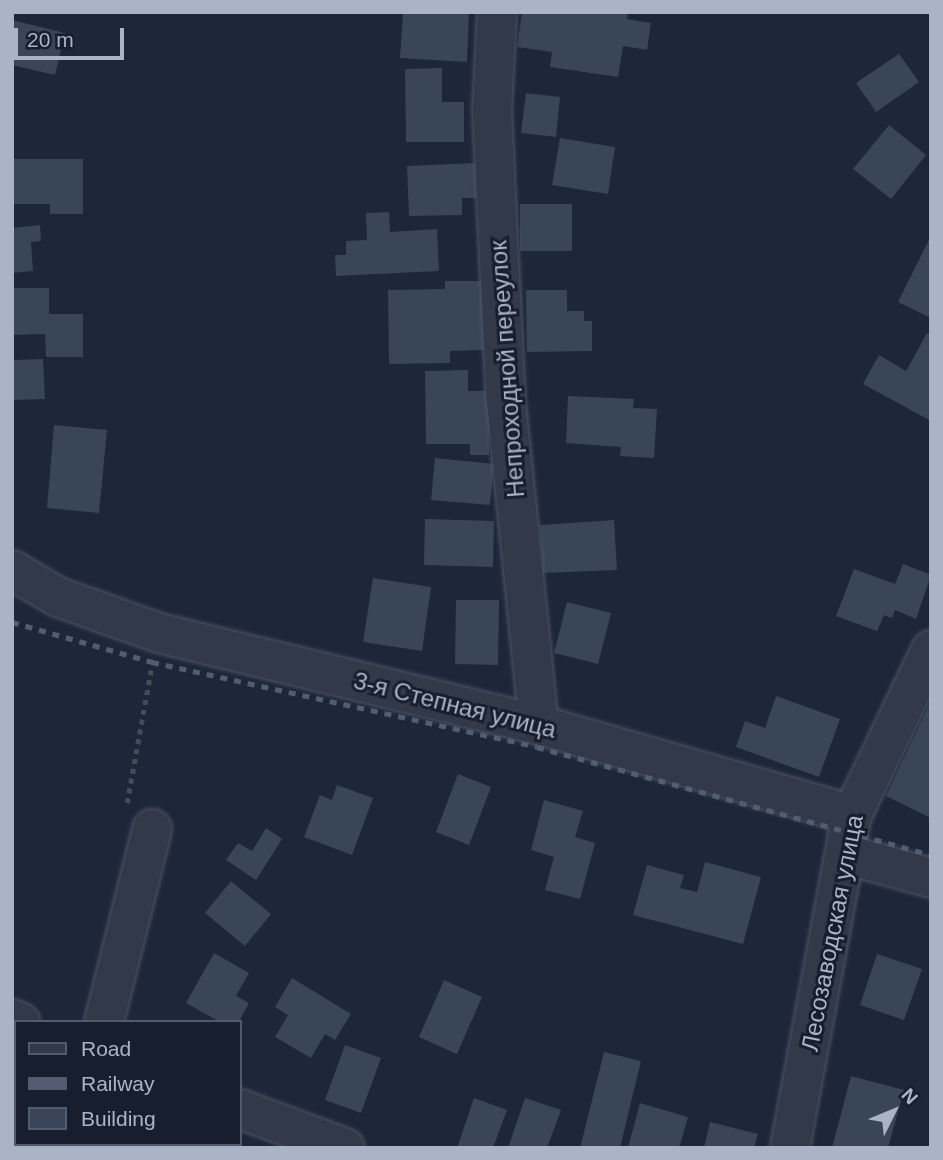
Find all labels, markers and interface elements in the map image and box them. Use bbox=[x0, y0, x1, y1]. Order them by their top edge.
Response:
scale bar bbox=[18, 14, 128, 58]
text: 20 m bbox=[27, 28, 74, 51]
street label: Непроходной переулок bbox=[484, 239, 530, 499]
street label: 3-я Степная улица bbox=[351, 666, 559, 744]
street label: Лесозаводская улица bbox=[795, 812, 869, 1054]
legend bbox=[14, 1020, 242, 1146]
text: Road bbox=[81, 1037, 131, 1060]
text: Railway bbox=[81, 1072, 155, 1095]
north arrow bbox=[859, 1076, 929, 1146]
text: N bbox=[897, 1084, 922, 1109]
text: Building bbox=[81, 1107, 156, 1130]

